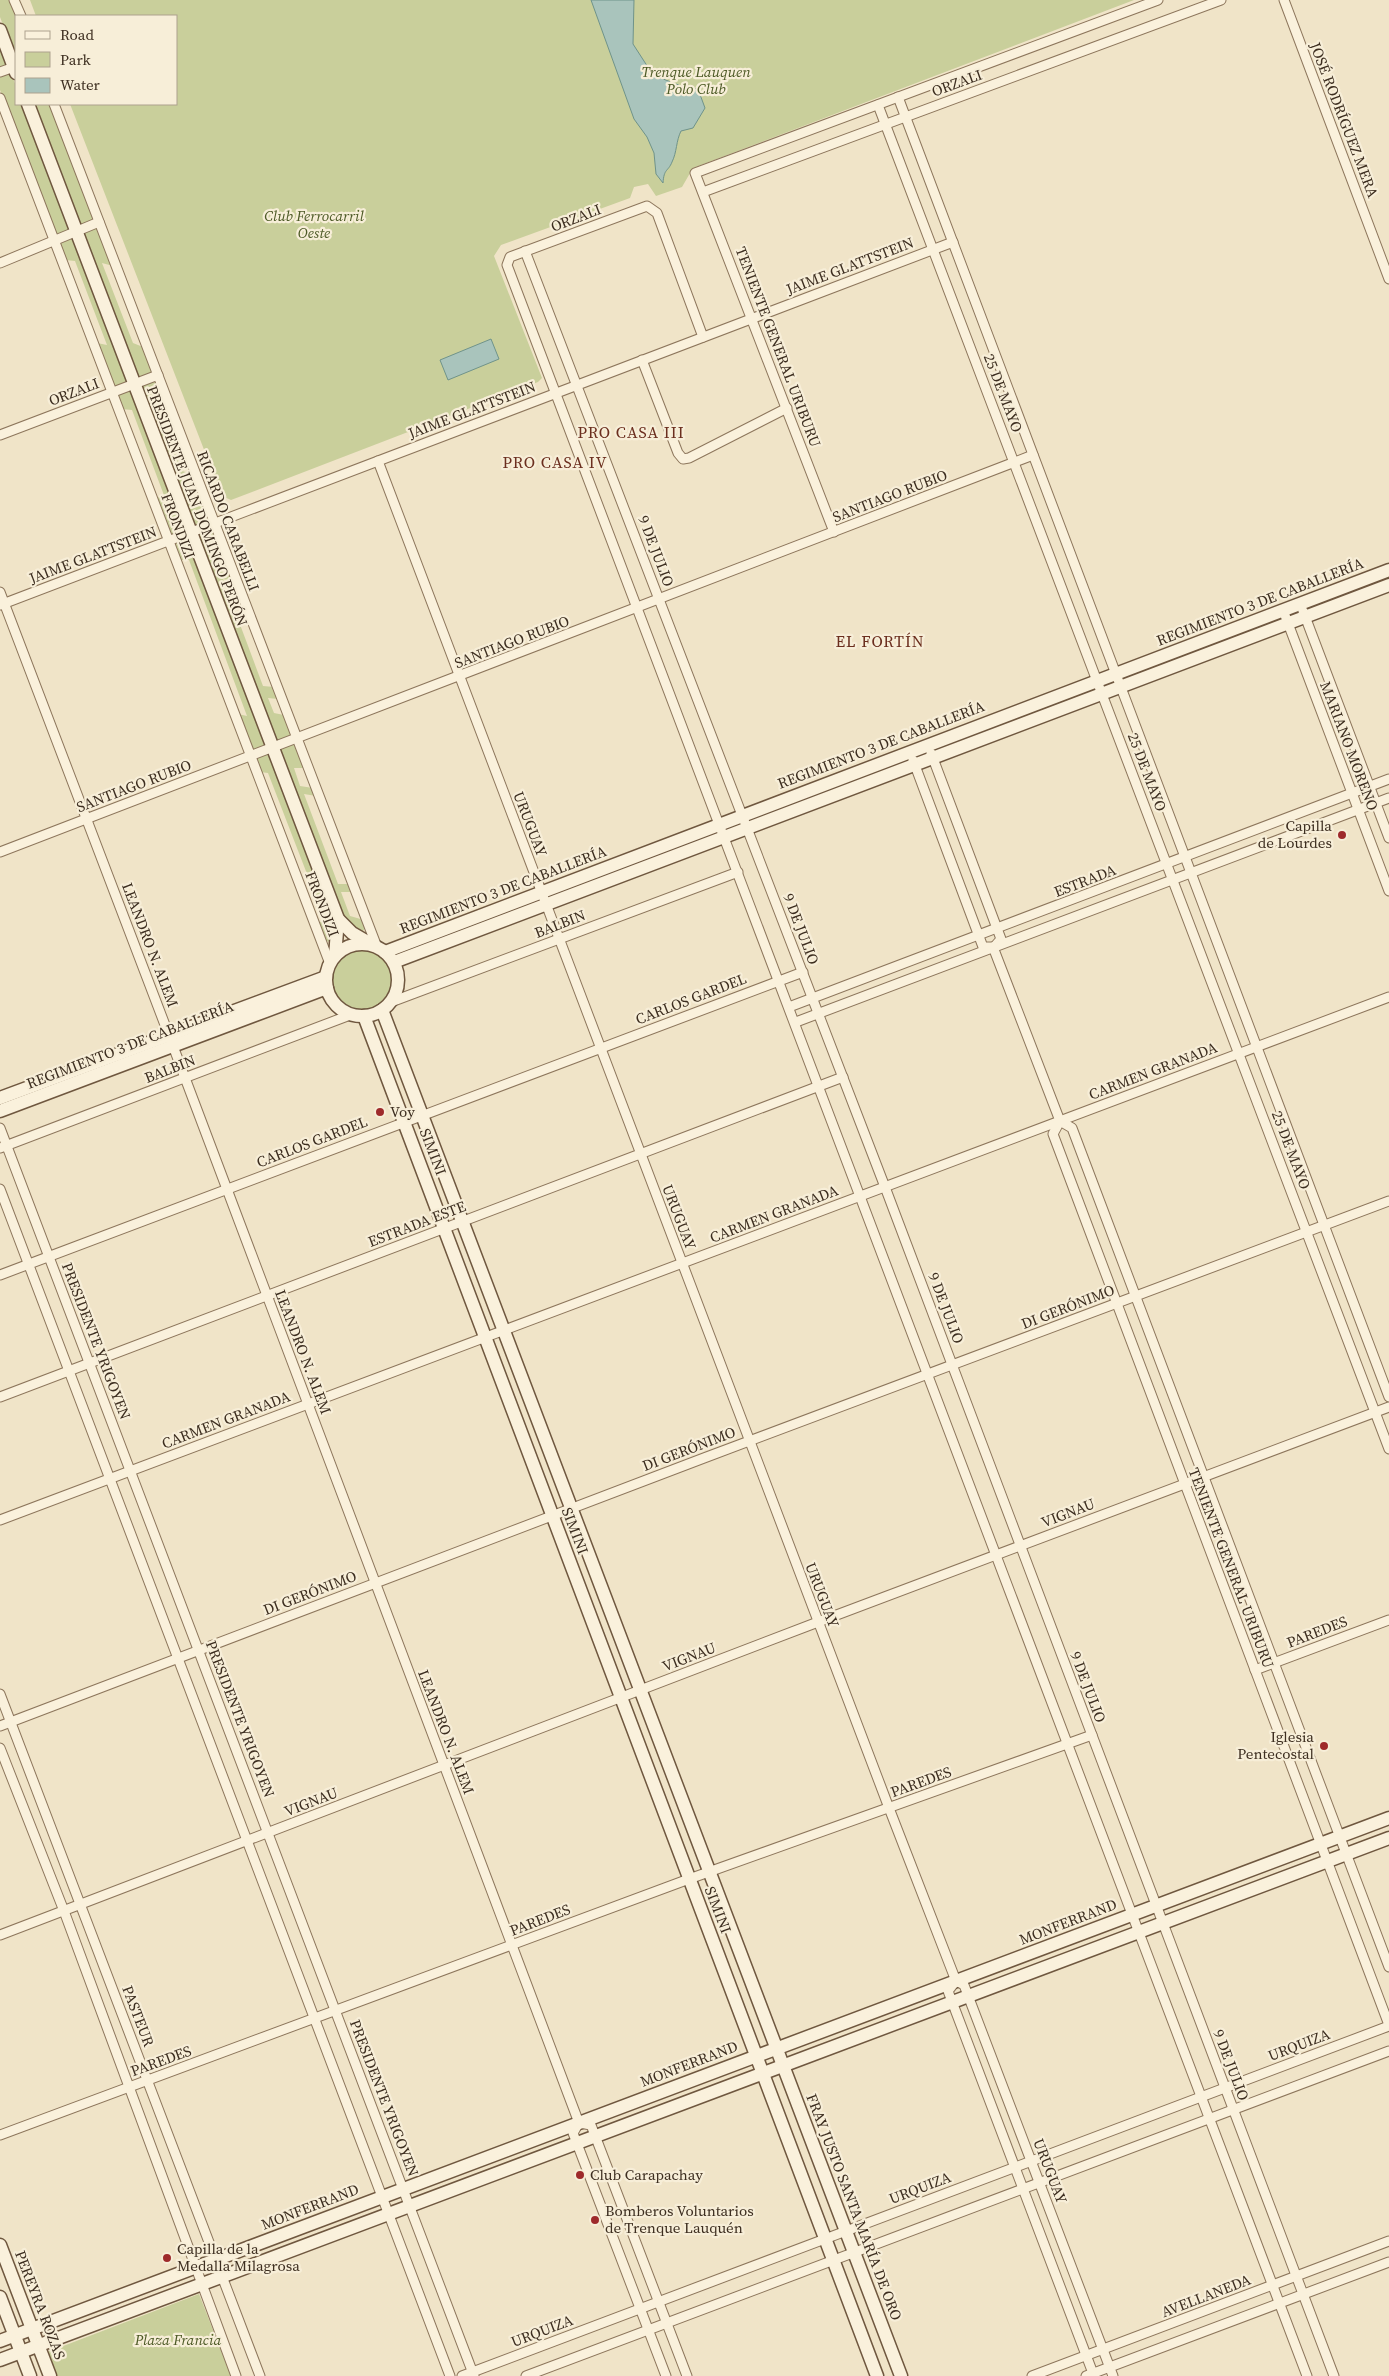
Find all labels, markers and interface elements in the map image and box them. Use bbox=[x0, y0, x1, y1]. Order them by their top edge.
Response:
legend bbox=[15, 15, 178, 105]
text: Road bbox=[60, 24, 94, 45]
street label: JOSÉ RODRÍGUEZ MERA bbox=[1305, 38, 1384, 201]
text: Park bbox=[60, 49, 92, 70]
park label: Trenque Lauquen Polo Club bbox=[641, 61, 751, 99]
street label: ORZALI bbox=[929, 64, 985, 101]
text: Water bbox=[60, 74, 101, 95]
street label: ORZALI bbox=[548, 198, 604, 237]
park label: Club Ferrocarril Oeste bbox=[264, 205, 365, 243]
street label: JAIME GLATTSTEIN bbox=[782, 232, 917, 300]
street label: TENIENTE GENERAL URIBURU bbox=[730, 244, 826, 450]
street label: 25 DE MAYO bbox=[979, 350, 1028, 435]
street label: ORZALI bbox=[46, 372, 102, 411]
street label: JAIME GLATTSTEIN bbox=[404, 376, 539, 444]
street label: PRESIDENTE JUAN DOMINGO PERÓN bbox=[142, 383, 253, 629]
district label: PRO CASA III bbox=[577, 421, 685, 443]
street label: RICARDO CARABELLI bbox=[192, 448, 265, 594]
district label: PRO CASA IV bbox=[502, 451, 608, 473]
street label: SANTIAGO RUBIO bbox=[829, 464, 950, 527]
street label: FRONDIZI bbox=[156, 490, 201, 562]
street label: 9 DE JULIO bbox=[633, 512, 680, 589]
street label: JAIME GLATTSTEIN bbox=[25, 521, 160, 589]
street label: REGIMIENTO 3 DE CABALLERÍA bbox=[1153, 552, 1366, 651]
street label: SANTIAGO RUBIO bbox=[451, 610, 572, 673]
district label: EL FORTÍN bbox=[835, 630, 925, 652]
street label: MARIANO MORENO bbox=[1315, 678, 1384, 813]
street label: REGIMIENTO 3 DE CABALLERÍA bbox=[774, 695, 987, 794]
street label: 25 DE MAYO bbox=[1123, 729, 1172, 814]
street label: SANTIAGO RUBIO bbox=[73, 754, 194, 817]
street label: URUGUAY bbox=[508, 788, 553, 860]
place label: Capilla de Lourdes bbox=[1258, 815, 1332, 853]
marker: Capilla de Lourdes bbox=[1336, 829, 1348, 841]
street label: REGIMIENTO 3 DE CABALLERÍA bbox=[396, 840, 609, 939]
street label: ESTRADA bbox=[1051, 859, 1119, 902]
street label: FRONDIZI bbox=[300, 868, 345, 940]
street label: LEANDRO N. ALEM bbox=[117, 880, 184, 1010]
street label: 9 DE JULIO bbox=[778, 890, 825, 967]
street label: BALBIN bbox=[531, 904, 588, 943]
street label: CARLOS GARDEL bbox=[632, 968, 749, 1029]
street label: REGIMIENTO 3 DE CABALLERÍA bbox=[23, 995, 236, 1094]
street label: CARMEN GRANADA bbox=[1086, 1036, 1220, 1105]
street label: BALBIN bbox=[141, 1049, 198, 1088]
place label: Voy bbox=[390, 1101, 415, 1122]
marker: Voy bbox=[374, 1106, 386, 1118]
street label: 25 DE MAYO bbox=[1267, 1107, 1316, 1192]
street label: CARLOS GARDEL bbox=[253, 1111, 370, 1172]
street label: SIMINI bbox=[415, 1125, 452, 1178]
street label: CARMEN GRANADA bbox=[707, 1179, 841, 1248]
street label: URUGUAY bbox=[657, 1181, 702, 1253]
street label: ESTRADA ESTE bbox=[365, 1195, 469, 1252]
street label: PRESIDENTE YRIGOYEN bbox=[57, 1259, 136, 1422]
street label: 9 DE JULIO bbox=[923, 1269, 970, 1346]
street label: DI GERÓNIMO bbox=[1018, 1279, 1118, 1334]
street label: LEANDRO N. ALEM bbox=[270, 1287, 337, 1417]
street label: CARMEN GRANADA bbox=[159, 1385, 293, 1454]
street label: DI GERÓNIMO bbox=[639, 1421, 739, 1476]
street label: TENIENTE GENERAL URIBURU bbox=[1183, 1465, 1279, 1671]
street label: VIGNAU bbox=[1038, 1493, 1098, 1532]
street label: SIMINI bbox=[557, 1504, 594, 1557]
street label: URUGUAY bbox=[800, 1559, 845, 1631]
street label: DI GERÓNIMO bbox=[260, 1565, 360, 1620]
street label: PAREDES bbox=[1283, 1610, 1350, 1653]
street label: PRESIDENTE YRIGOYEN bbox=[201, 1637, 280, 1800]
street label: VIGNAU bbox=[659, 1637, 719, 1676]
street label: 9 DE JULIO bbox=[1065, 1648, 1112, 1725]
street label: LEANDRO N. ALEM bbox=[413, 1667, 480, 1797]
place label: Iglesia Pentecostal bbox=[1237, 1726, 1315, 1764]
marker: Iglesia Pentecostal bbox=[1318, 1740, 1330, 1752]
street label: PAREDES bbox=[887, 1761, 955, 1802]
street label: VIGNAU bbox=[281, 1782, 341, 1821]
street label: SIMINI bbox=[700, 1883, 737, 1936]
street label: MONFERRAND bbox=[1016, 1893, 1120, 1950]
street label: PAREDES bbox=[506, 1898, 573, 1941]
street label: PASTEUR bbox=[117, 1982, 160, 2050]
street label: PRESIDENTE YRIGOYEN bbox=[345, 2016, 424, 2179]
street label: URQUIZA bbox=[1265, 2023, 1333, 2066]
street label: 9 DE JULIO bbox=[1208, 2026, 1255, 2103]
street label: MONFERRAND bbox=[637, 2035, 741, 2092]
street label: PAREDES bbox=[127, 2040, 195, 2081]
street label: FRAY JUSTO SANTA MARÍA DE ORO bbox=[801, 2090, 907, 2323]
street label: URUGUAY bbox=[1028, 2135, 1073, 2207]
place label: Club Carapachay bbox=[590, 2164, 703, 2185]
street label: URQUIZA bbox=[886, 2166, 954, 2209]
marker: Club Carapachay bbox=[574, 2169, 586, 2181]
street label: MONFERRAND bbox=[258, 2178, 362, 2235]
place label: Bomberos Voluntarios de Trenque Lauquén bbox=[605, 2200, 754, 2238]
marker: Bomberos Voluntarios de Trenque Lauquén bbox=[589, 2214, 601, 2226]
place label: Capilla de la Medalla Milagrosa bbox=[177, 2238, 300, 2276]
street label: PEREYRA ROZAS bbox=[10, 2247, 71, 2363]
marker: Capilla de la Medalla Milagrosa bbox=[161, 2252, 173, 2264]
street label: AVELLANEDA bbox=[1158, 2269, 1254, 2322]
street label: URQUIZA bbox=[508, 2309, 576, 2352]
park label: Plaza Francia bbox=[134, 2329, 222, 2350]

